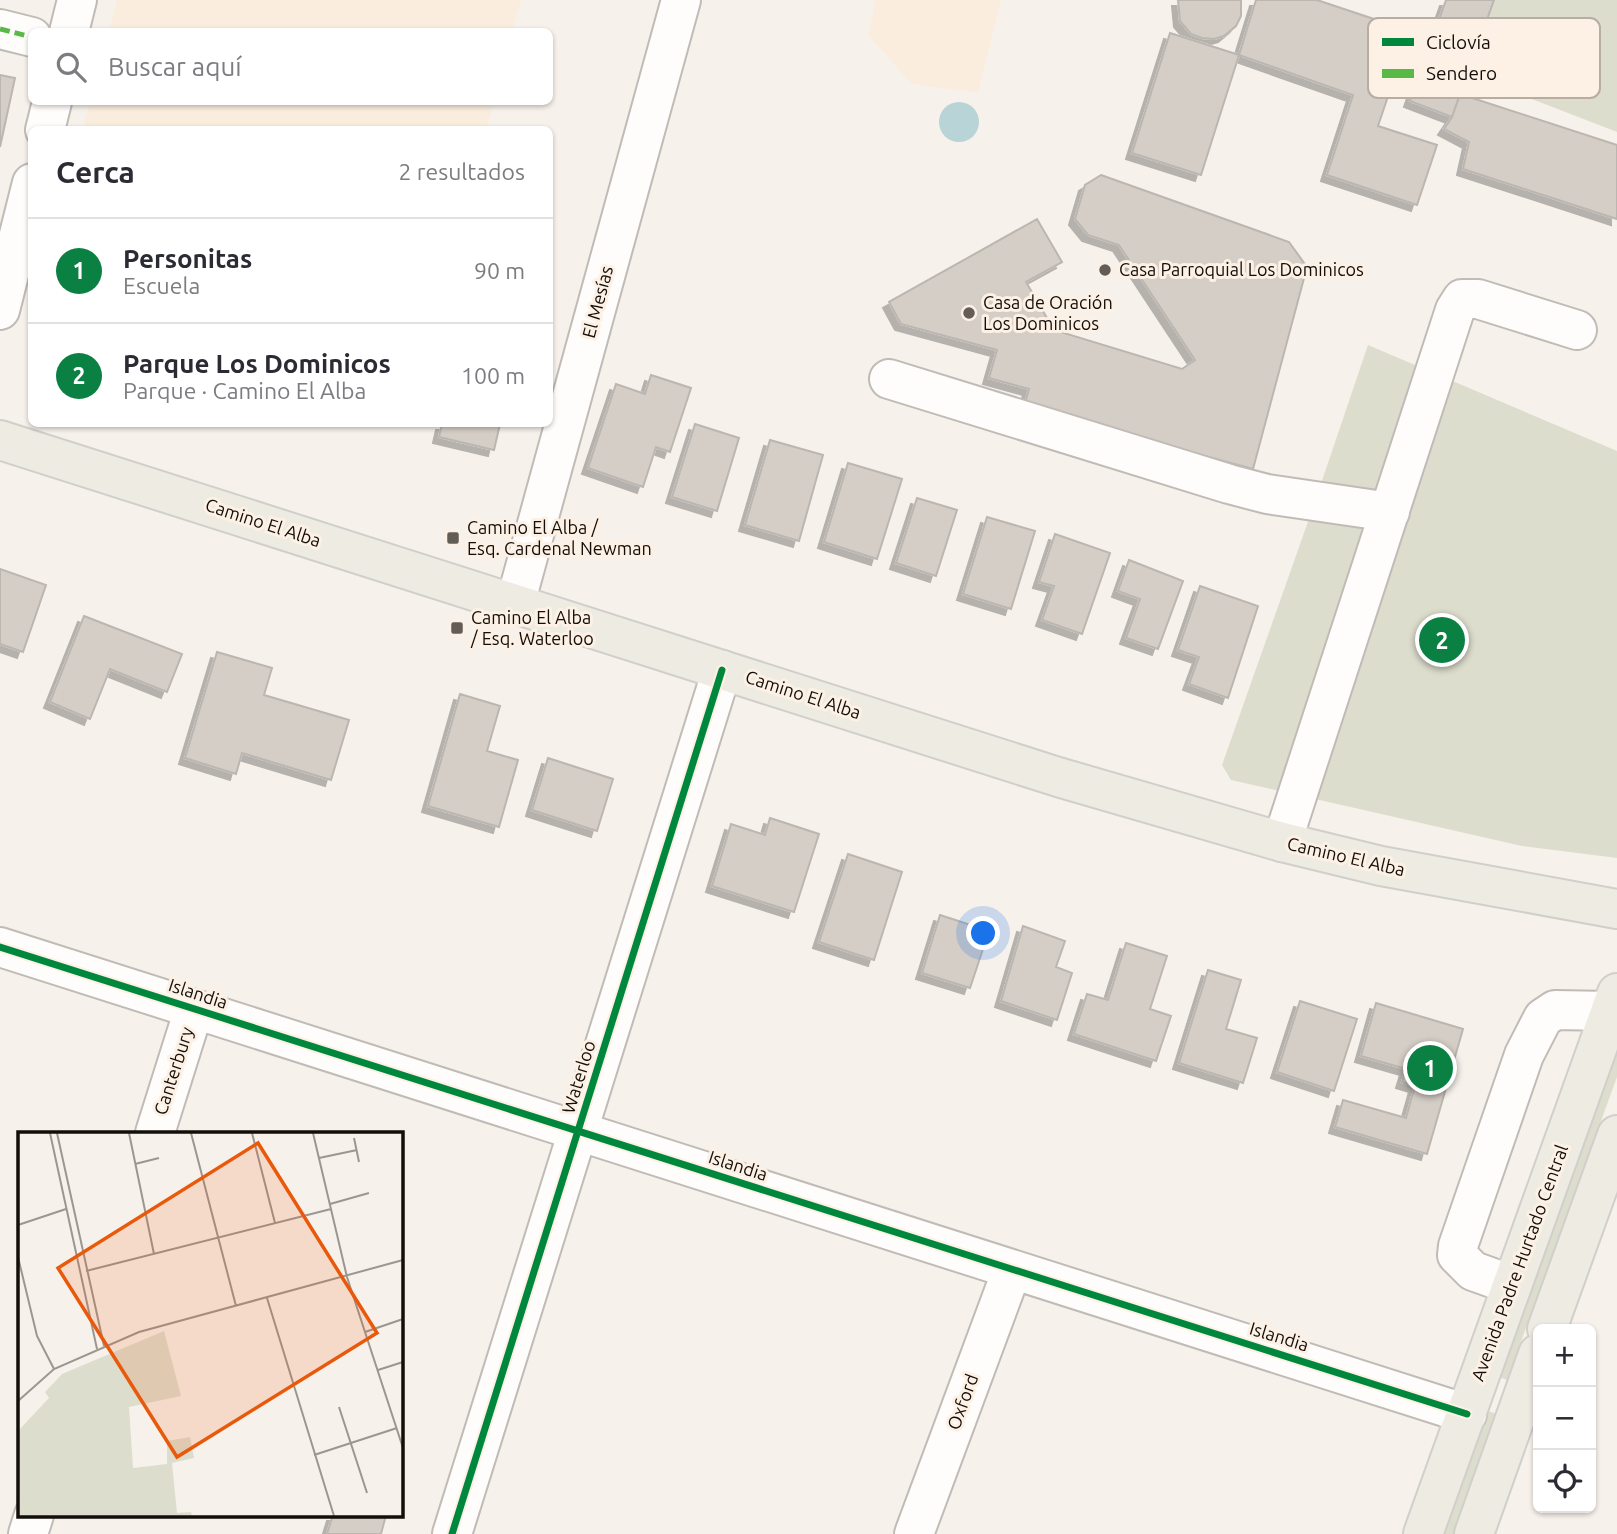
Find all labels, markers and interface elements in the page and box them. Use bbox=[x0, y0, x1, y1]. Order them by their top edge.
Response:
legend bbox=[1368, 18, 1600, 98]
search box bbox=[28, 28, 553, 105]
text: Ciclovía bbox=[1426, 31, 1491, 53]
icon: search bbox=[52, 48, 90, 86]
text: Buscar aquí bbox=[108, 52, 242, 81]
text: Sendero bbox=[1426, 62, 1497, 84]
text: Cerca bbox=[56, 155, 135, 189]
text: 2 resultados bbox=[399, 159, 525, 184]
text: Personitas bbox=[123, 244, 252, 273]
text: 1 bbox=[73, 258, 85, 283]
text: 90 m bbox=[474, 258, 525, 283]
place label: Casa Parroquial Los Dominicos bbox=[1119, 259, 1364, 279]
marker: Casa Parroquial Los Dominicos bbox=[1097, 262, 1113, 278]
street label: El Mesías bbox=[578, 263, 616, 340]
text: Escuela bbox=[123, 273, 200, 298]
place label: Casa de Oración Los Dominicos bbox=[983, 292, 1113, 333]
marker: Casa de Oración Los Dominicos bbox=[961, 305, 977, 321]
text: Parque Los Dominicos bbox=[123, 349, 391, 378]
text: 2 bbox=[73, 363, 85, 388]
text: 100 m bbox=[461, 363, 525, 388]
text: Parque · Camino El Alba bbox=[123, 378, 366, 403]
street label: Camino El Alba bbox=[203, 494, 324, 550]
place label: Camino El Alba / Esq. Cardenal Newman bbox=[467, 517, 652, 558]
marker: Camino El Alba / Esq. Cardenal Newman bbox=[445, 530, 461, 546]
place label: Camino El Alba / Esq. Waterloo bbox=[470, 607, 594, 648]
pin: 2 bbox=[1419, 614, 1465, 666]
marker: Camino El Alba / Esq. Waterloo bbox=[449, 620, 465, 636]
street label: Camino El Alba bbox=[743, 666, 864, 722]
street label: Camino El Alba bbox=[1285, 833, 1407, 879]
your location bbox=[966, 916, 1000, 950]
street label: Islandia bbox=[166, 974, 230, 1012]
street label: Canterbury bbox=[149, 1024, 197, 1117]
street label: Waterloo bbox=[557, 1038, 599, 1116]
pin: 1 bbox=[1407, 1042, 1453, 1094]
inset map bbox=[18, 1132, 402, 1516]
street label: Avenida Padre Hurtado Central bbox=[1467, 1141, 1571, 1384]
street label: Islandia bbox=[706, 1146, 770, 1184]
street label: Islandia bbox=[1247, 1318, 1311, 1355]
map controls bbox=[1533, 1324, 1596, 1513]
button: + bbox=[1533, 1324, 1596, 1387]
street label: Oxford bbox=[943, 1371, 981, 1432]
button: − bbox=[1533, 1387, 1596, 1450]
button: locate bbox=[1533, 1450, 1596, 1513]

